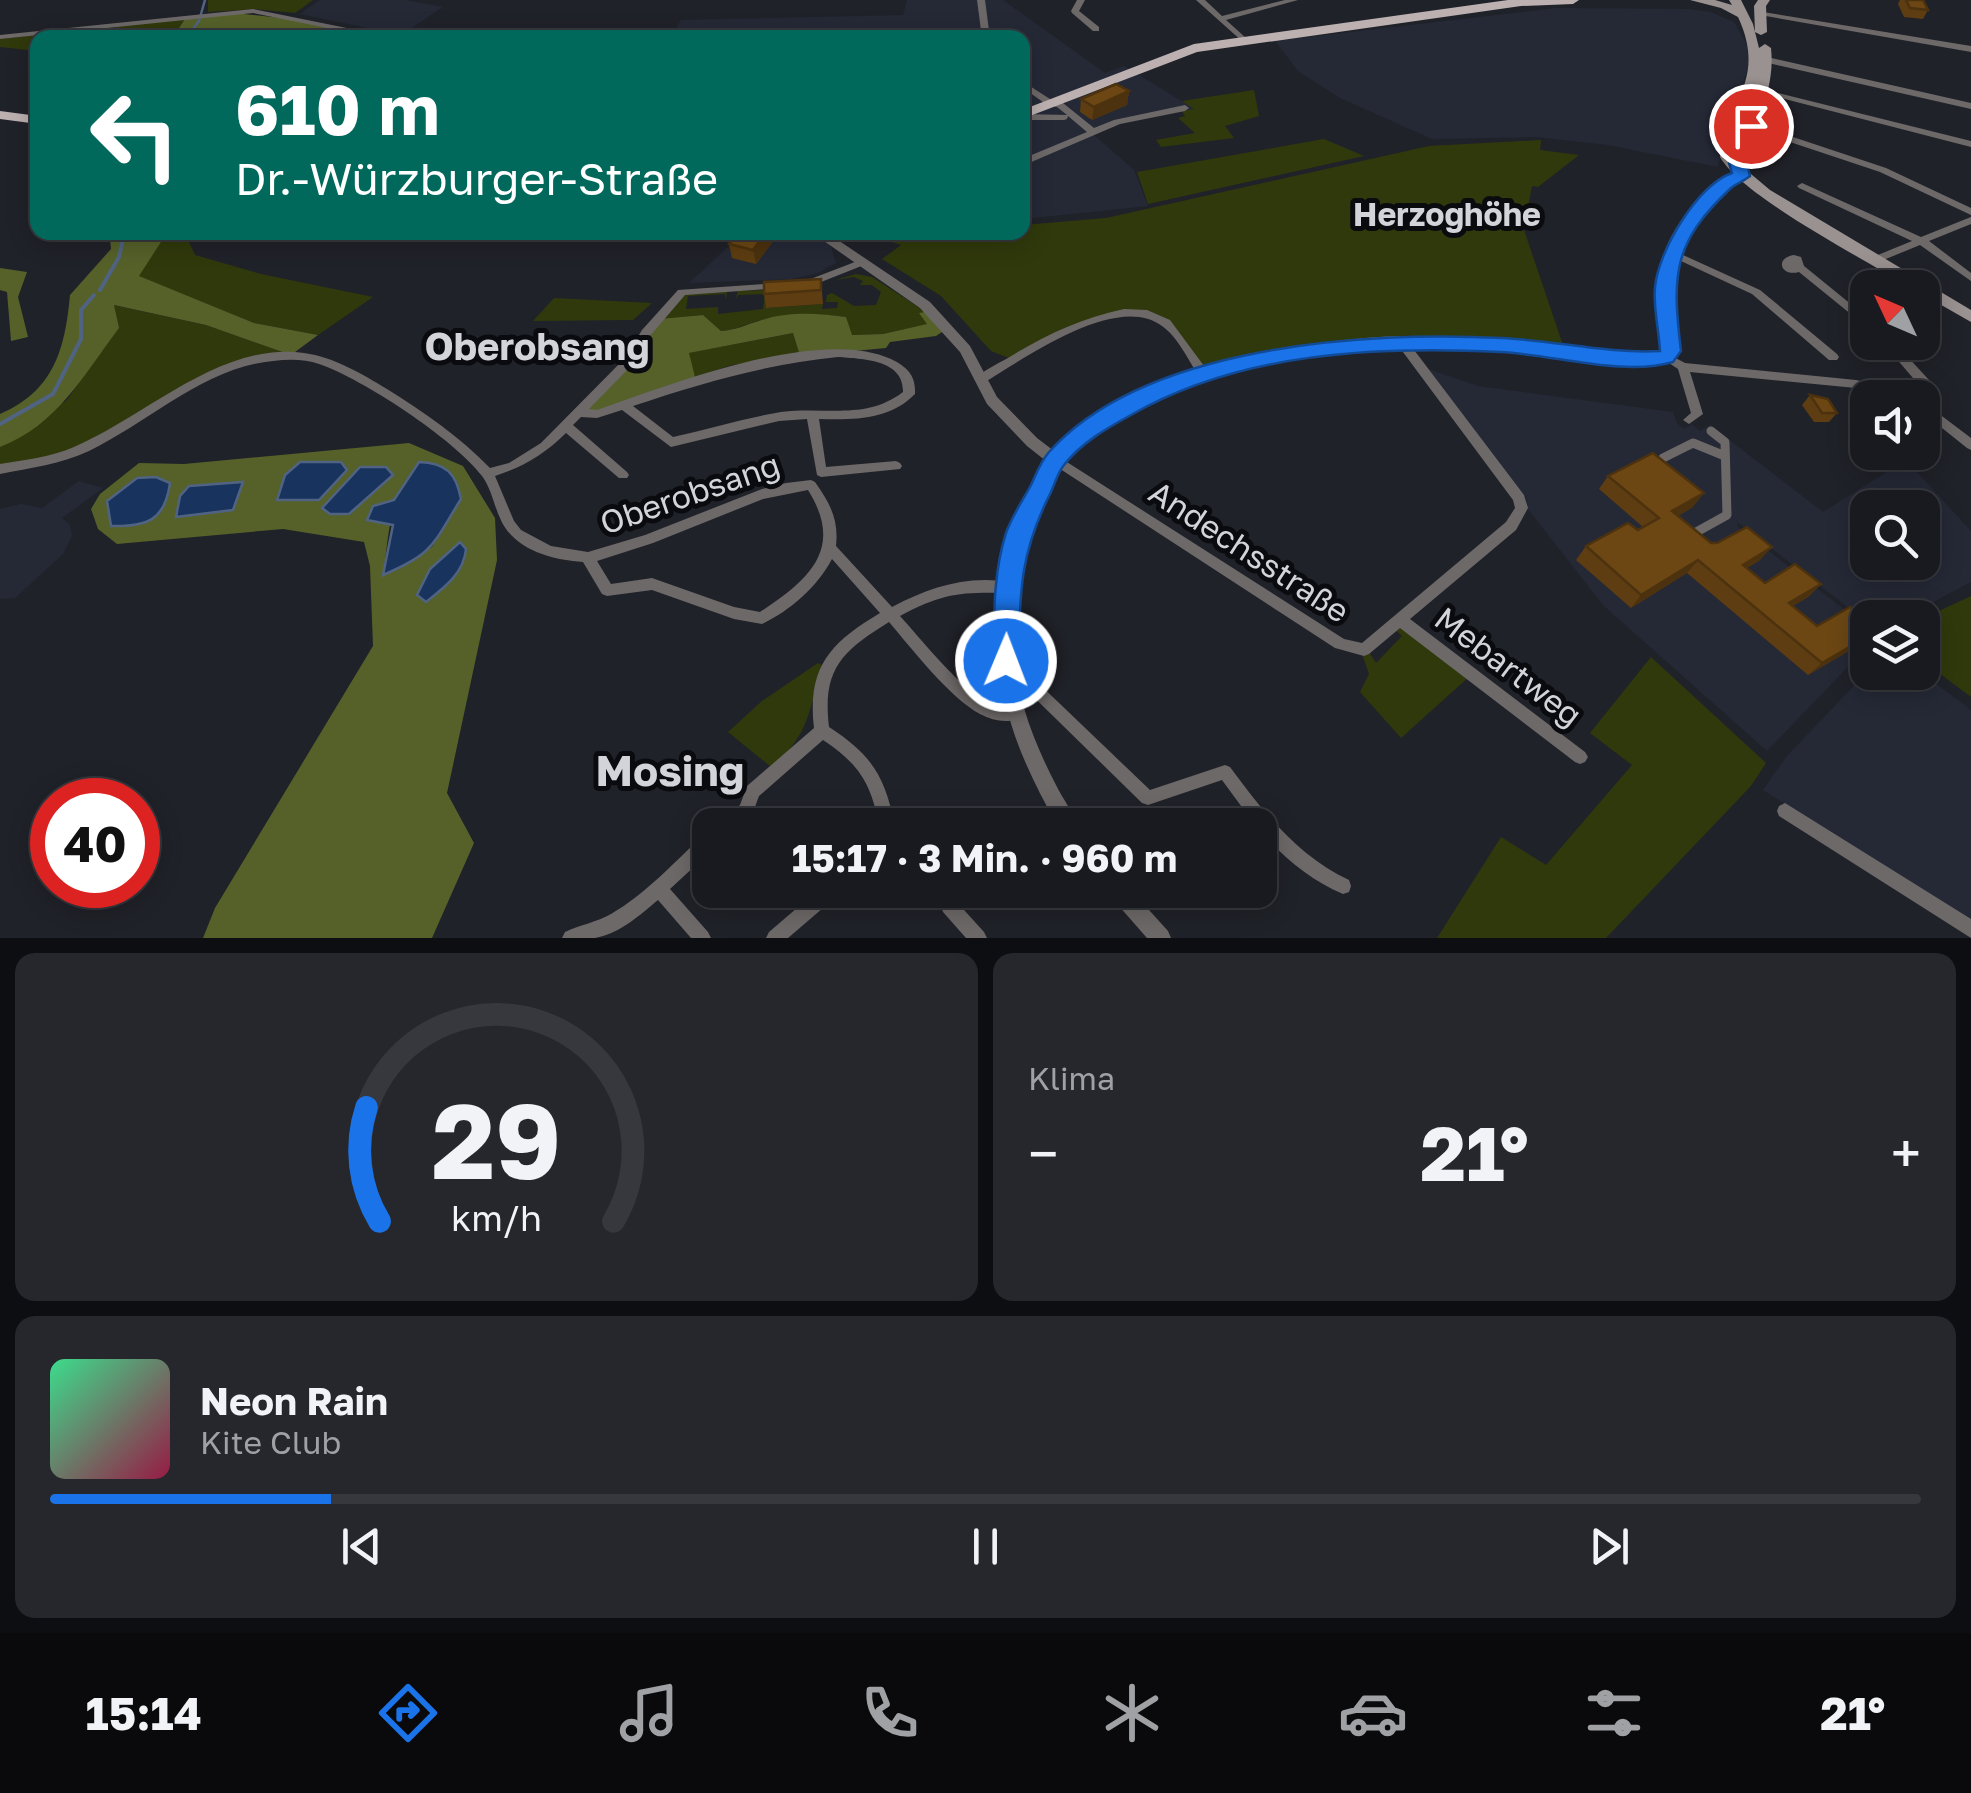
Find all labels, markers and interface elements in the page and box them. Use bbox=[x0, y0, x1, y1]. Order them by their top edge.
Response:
text: 610 m bbox=[235, 66, 440, 150]
icon: left bbox=[70, 70, 200, 200]
pin bbox=[1709, 84, 1794, 169]
icon: arrive bbox=[1724, 99, 1779, 154]
text: Dr.-Würzburger-Straße bbox=[235, 151, 718, 205]
district label: Herzoghöhe bbox=[1353, 195, 1541, 233]
north arrow bbox=[1850, 270, 1940, 360]
map controls bbox=[1850, 270, 1940, 690]
district label: Oberobsang bbox=[424, 323, 650, 369]
button: sound bbox=[1850, 380, 1940, 470]
street label: Oberobsang bbox=[595, 445, 784, 542]
street label: Andechsstraße bbox=[1143, 472, 1357, 630]
button: search bbox=[1850, 490, 1940, 580]
street label: Mebartweg bbox=[1428, 599, 1589, 734]
button: layers bbox=[1850, 600, 1940, 690]
position arrow bbox=[954, 609, 1058, 713]
district label: Mosing bbox=[596, 745, 744, 795]
speed limit sign: 40 bbox=[30, 778, 160, 908]
text: 15:17 · 3 Min. · 960 m bbox=[792, 835, 1177, 880]
text: Klima bbox=[1028, 1059, 1115, 1097]
text: 29 bbox=[432, 1077, 561, 1202]
text: 21° bbox=[1420, 1107, 1529, 1198]
text: − bbox=[1028, 1120, 1058, 1186]
text: + bbox=[1891, 1120, 1921, 1186]
text: km/h bbox=[451, 1196, 542, 1239]
text: Neon Rain bbox=[200, 1378, 388, 1423]
text: Kite Club bbox=[200, 1423, 341, 1461]
icon: previous bbox=[334, 1519, 389, 1574]
icon: pause bbox=[958, 1519, 1013, 1574]
icon: next bbox=[1582, 1519, 1637, 1574]
icon: directions bbox=[373, 1678, 443, 1748]
icon: music bbox=[614, 1678, 684, 1748]
icon: phone bbox=[855, 1678, 925, 1748]
icon: climate bbox=[1097, 1678, 1167, 1748]
icon: car bbox=[1338, 1678, 1408, 1748]
icon: filters bbox=[1579, 1678, 1649, 1748]
text: 15:14 bbox=[86, 1686, 202, 1740]
text: 21° bbox=[1820, 1686, 1885, 1740]

